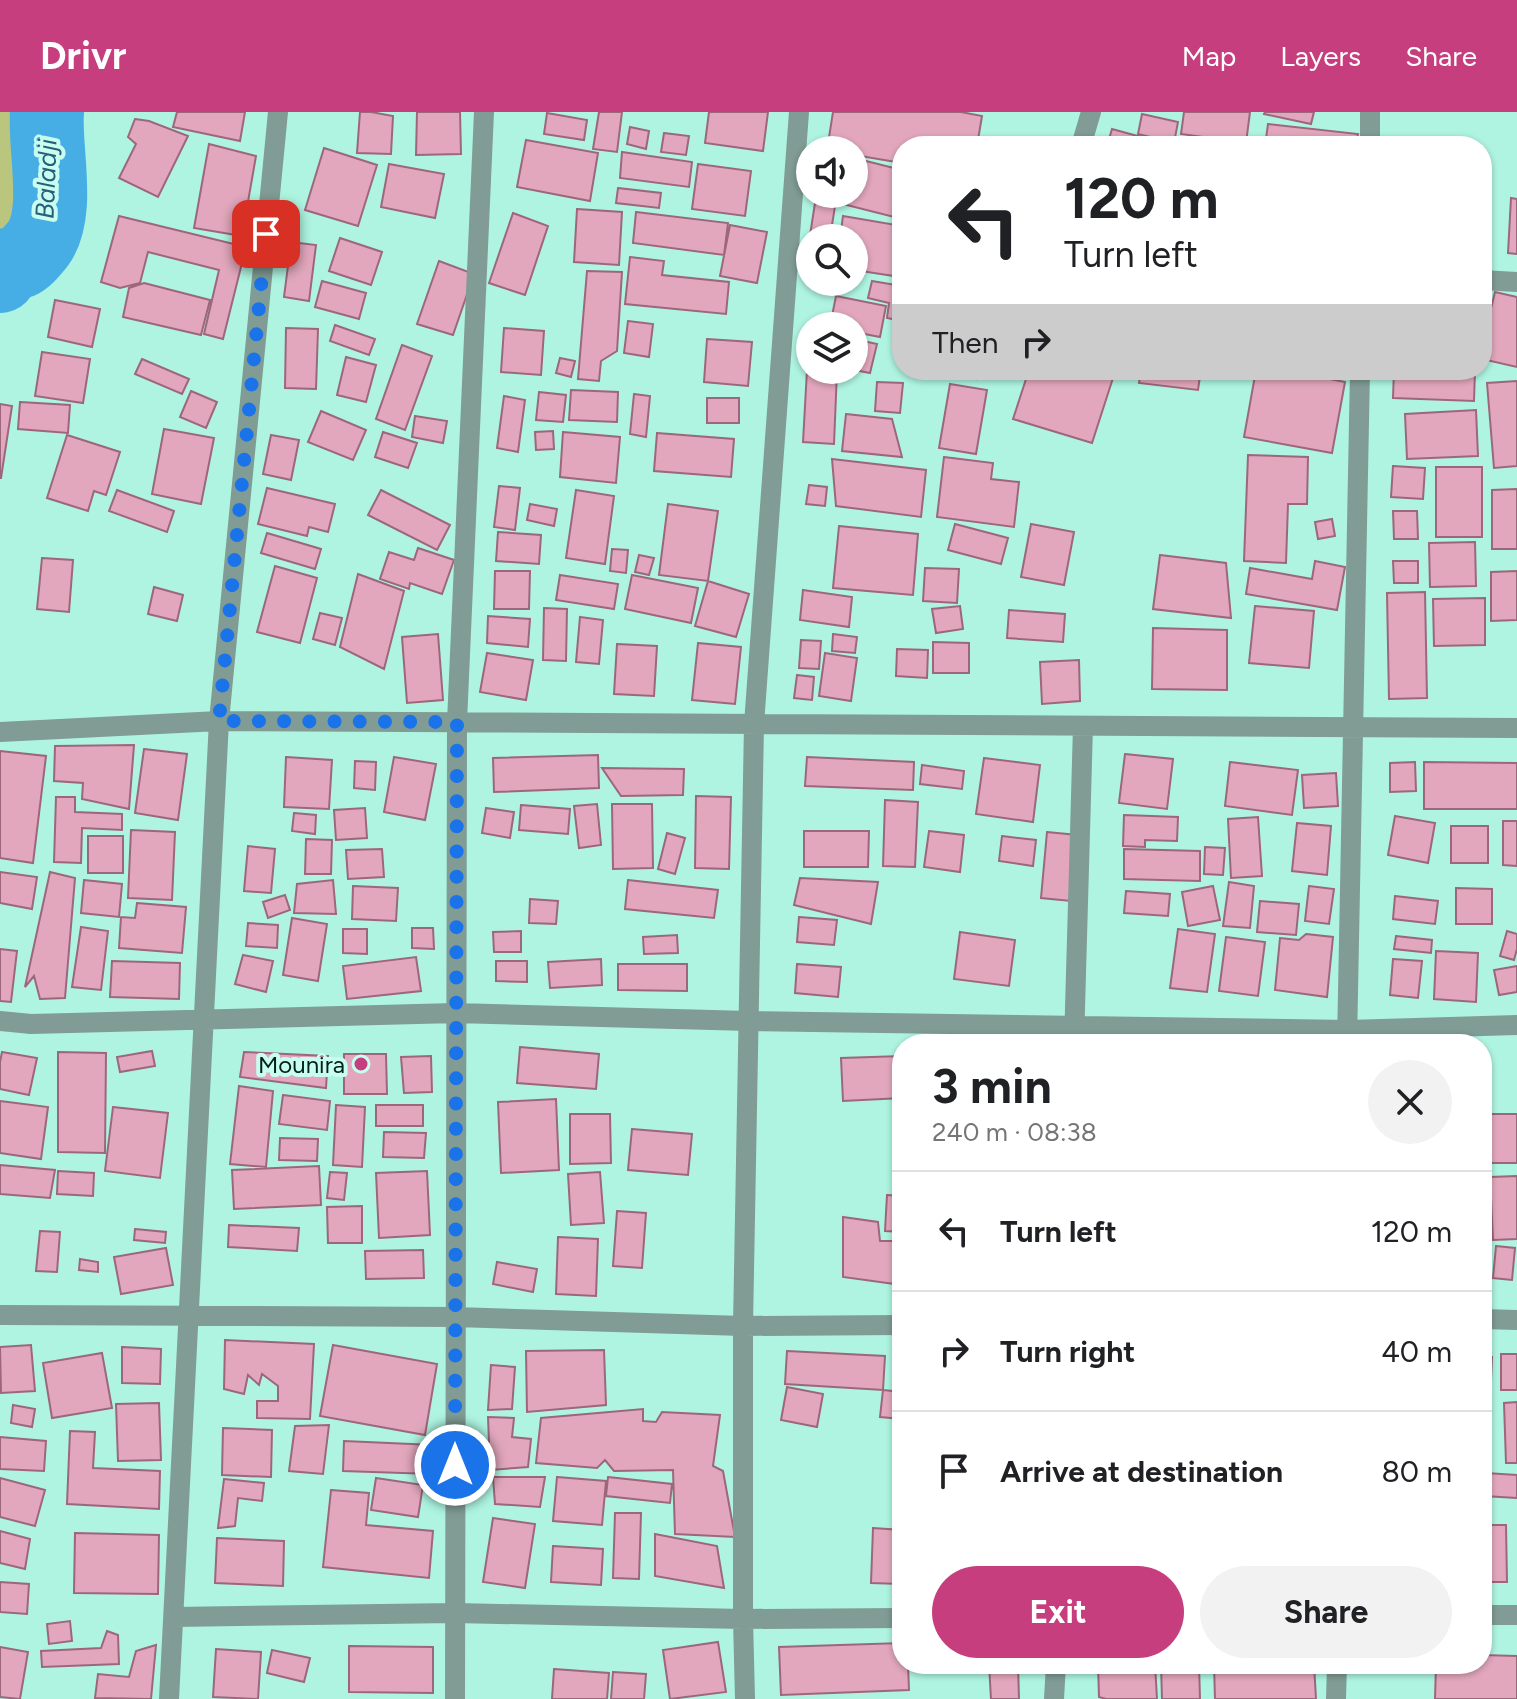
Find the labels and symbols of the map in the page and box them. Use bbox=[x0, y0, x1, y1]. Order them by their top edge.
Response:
water label: Baladji bbox=[29, 137, 63, 220]
pin bbox=[232, 200, 300, 268]
place label: Mounira bbox=[258, 1050, 345, 1079]
marker: Mounira bbox=[352, 1055, 370, 1073]
position arrow bbox=[413, 1423, 497, 1507]

